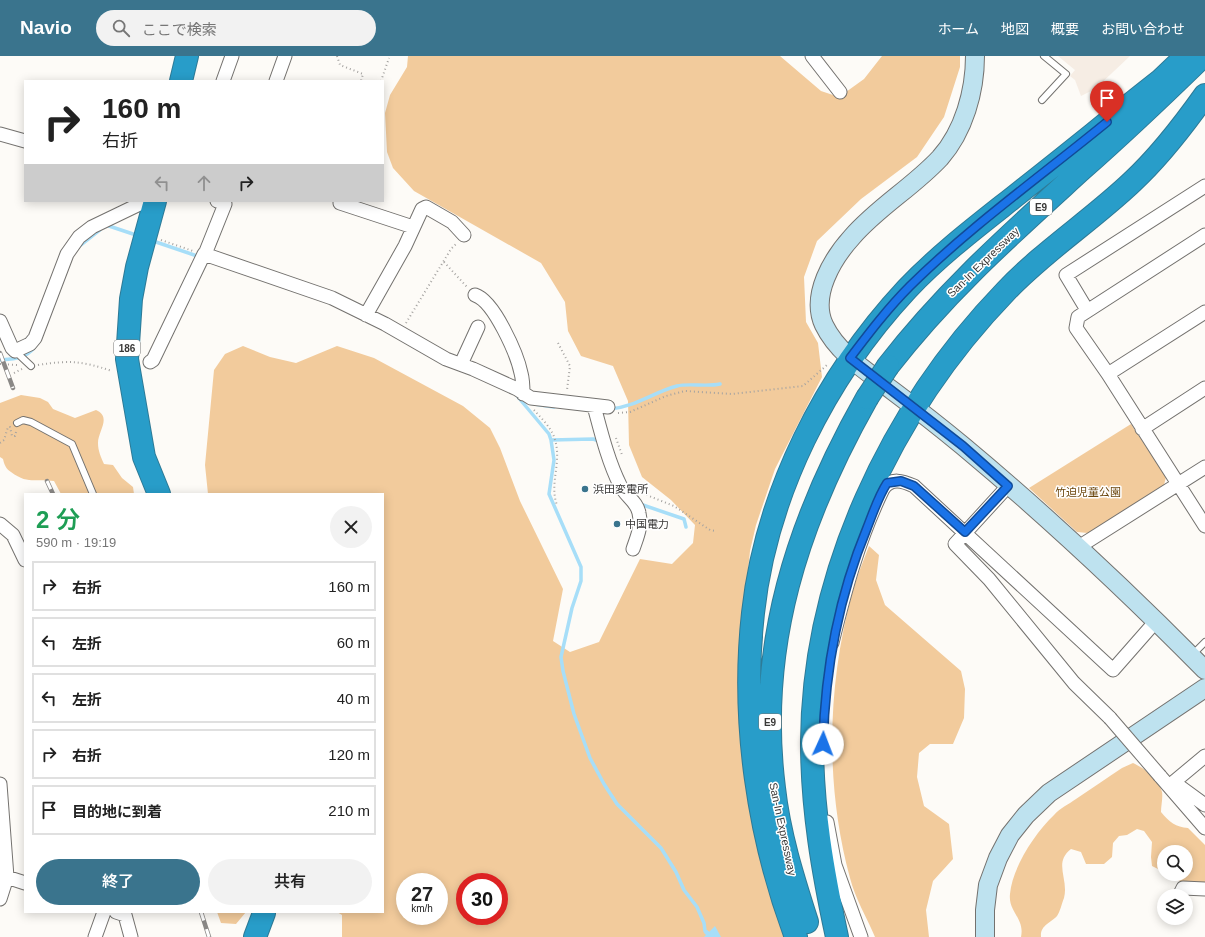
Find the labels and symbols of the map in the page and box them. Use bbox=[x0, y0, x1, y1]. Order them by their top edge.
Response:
pin bbox=[1090, 81, 1124, 122]
road number: E9 bbox=[1030, 199, 1052, 215]
street label: San-In Expressway bbox=[945, 224, 1022, 299]
road number: 186 bbox=[114, 340, 140, 356]
place label: 浜田変電所 bbox=[593, 483, 649, 495]
marker: 浜田変電所 bbox=[580, 484, 590, 494]
park label: 竹迫児童公園 bbox=[1055, 486, 1121, 498]
place label: 中国電力 bbox=[625, 518, 669, 530]
marker: 中国電力 bbox=[612, 519, 622, 529]
road number: E9 bbox=[759, 714, 781, 730]
position arrow bbox=[802, 723, 844, 765]
street label: San-In Expressway bbox=[767, 781, 799, 877]
speed limit sign: 30 bbox=[456, 873, 508, 925]

